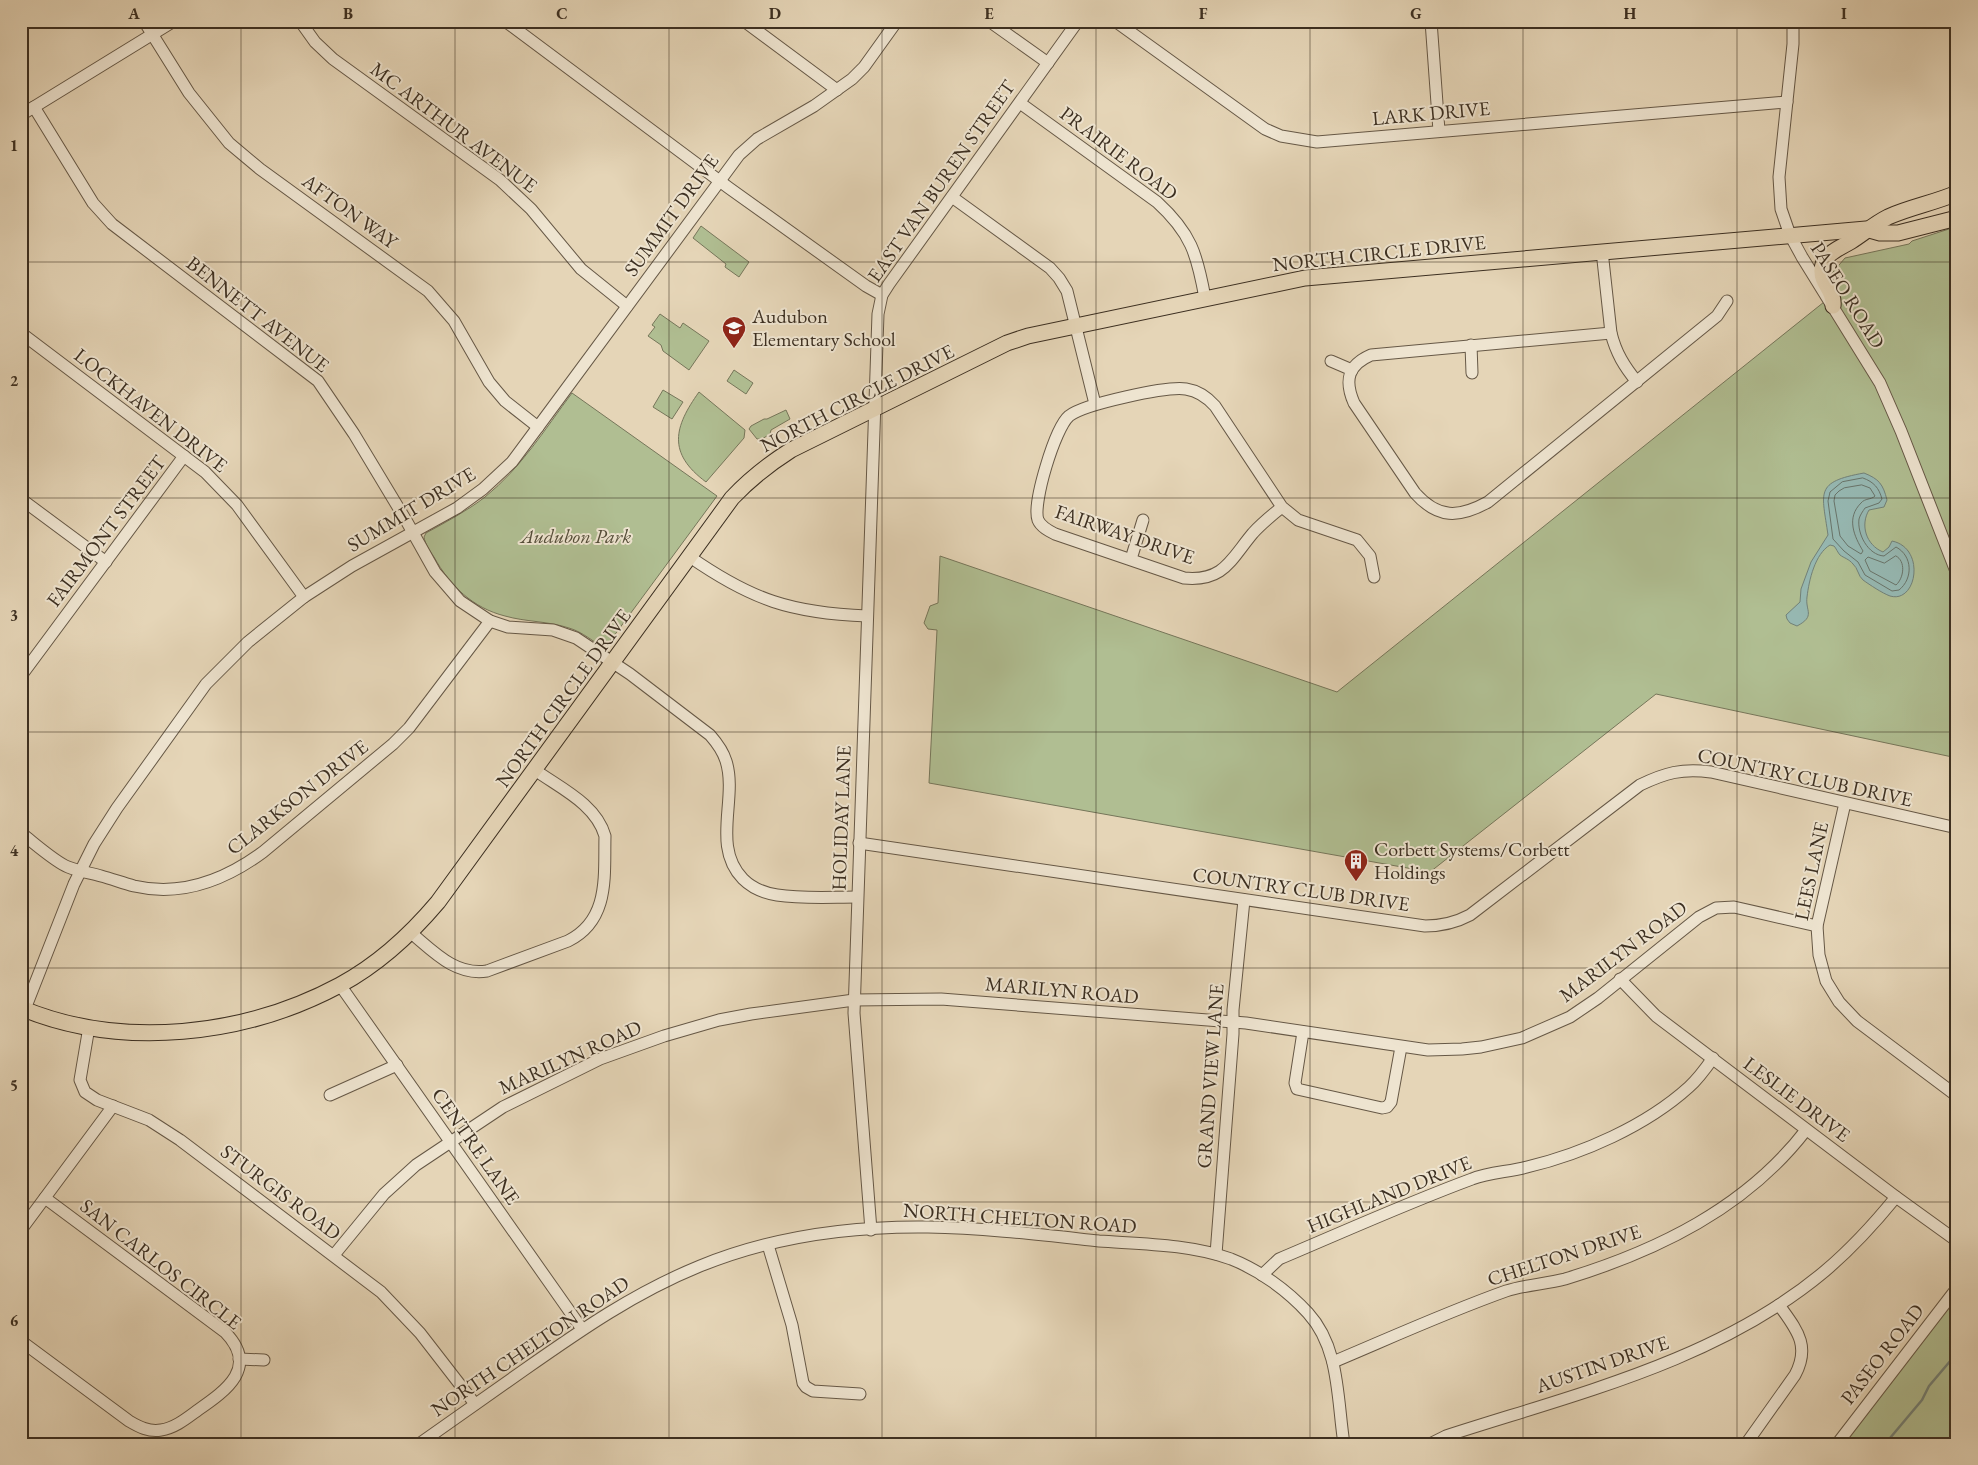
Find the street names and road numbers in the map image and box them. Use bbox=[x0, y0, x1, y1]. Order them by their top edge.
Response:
street label: MC ARTHUR AVENUE bbox=[365, 56, 543, 198]
street label: EAST VAN BUREN STREET bbox=[861, 74, 1021, 287]
street label: LARK DRIVE bbox=[1371, 95, 1491, 131]
street label: PRAIRIE ROAD bbox=[1055, 100, 1183, 206]
street label: SUMMIT DRIVE bbox=[618, 149, 724, 281]
street label: AFTON WAY bbox=[296, 167, 404, 255]
street label: NORTH CIRCLE DRIVE bbox=[1271, 229, 1487, 277]
street label: PASEO ROAD bbox=[1805, 237, 1891, 353]
street label: BENNETT AVENUE bbox=[181, 250, 335, 378]
street label: NORTH CIRCLE DRIVE bbox=[756, 338, 958, 458]
street label: LOCKHAVEN DRIVE bbox=[69, 342, 233, 478]
street label: FAIRMONT STREET bbox=[41, 450, 172, 612]
street label: SUMMIT DRIVE bbox=[342, 460, 480, 558]
street label: FAIRWAY DRIVE bbox=[1052, 498, 1198, 570]
street label: NORTH CIRCLE DRIVE bbox=[490, 604, 636, 792]
street label: CLARKSON DRIVE bbox=[221, 734, 373, 860]
street label: COUNTRY CLUB DRIVE bbox=[1695, 742, 1915, 812]
street label: HOLIDAY LANE bbox=[825, 745, 857, 891]
street label: LEES LANE bbox=[1788, 819, 1834, 923]
street label: COUNTRY CLUB DRIVE bbox=[1191, 861, 1411, 917]
street label: MARILYN ROAD bbox=[1554, 894, 1692, 1008]
street label: MARILYN ROAD bbox=[984, 970, 1140, 1010]
street label: GRAND VIEW LANE bbox=[1191, 983, 1229, 1169]
street label: MARILYN ROAD bbox=[494, 1014, 646, 1100]
street label: LESLIE DRIVE bbox=[1739, 1050, 1855, 1148]
street label: CENTRE LANE bbox=[426, 1082, 526, 1210]
street label: STURGIS ROAD bbox=[216, 1138, 346, 1246]
street label: HIGHLAND DRIVE bbox=[1303, 1149, 1475, 1239]
street label: SAN CARLOS CIRCLE bbox=[75, 1193, 247, 1335]
street label: NORTH CHELTON ROAD bbox=[902, 1197, 1138, 1239]
street label: CHELTON DRIVE bbox=[1484, 1218, 1644, 1292]
street label: NORTH CHELTON ROAD bbox=[426, 1270, 634, 1422]
street label: PASEO ROAD bbox=[1835, 1298, 1929, 1410]
street label: AUSTIN DRIVE bbox=[1531, 1329, 1672, 1399]

